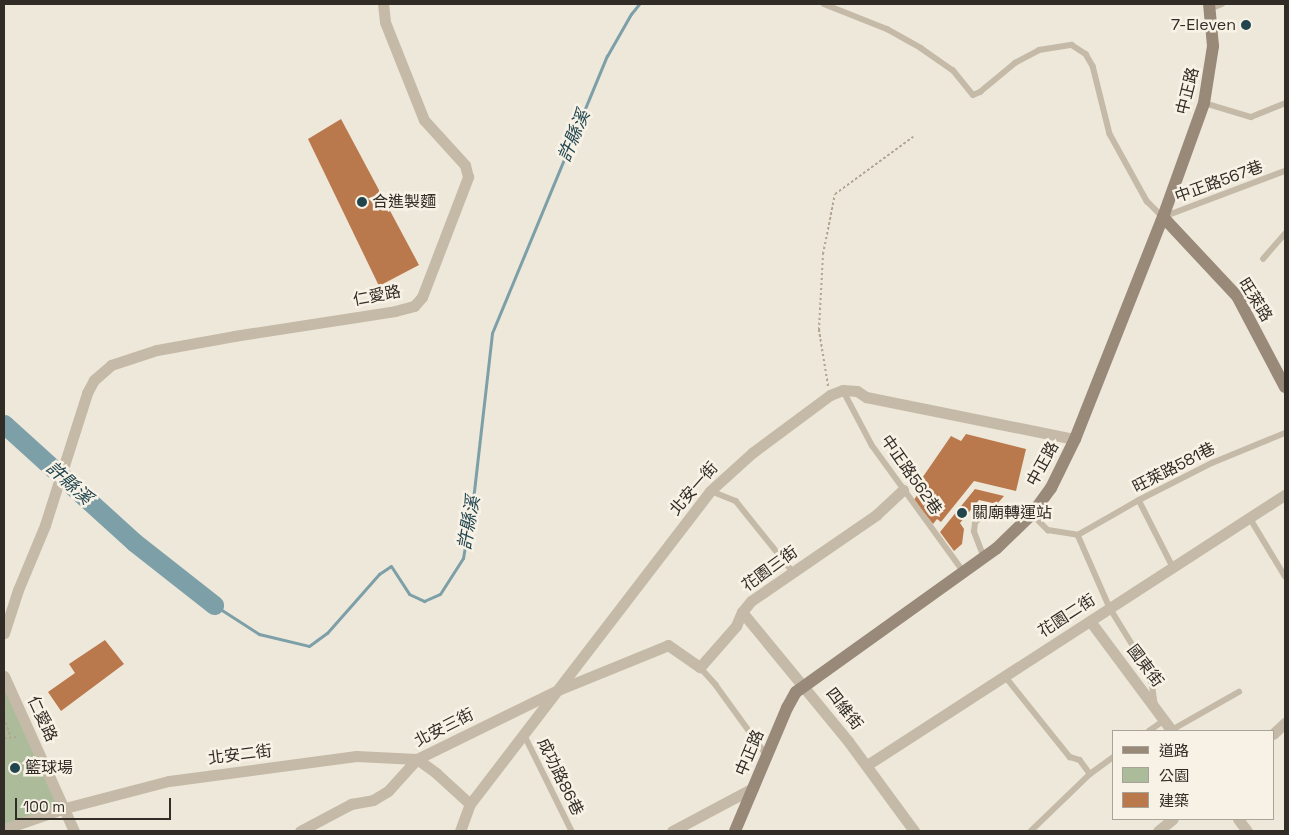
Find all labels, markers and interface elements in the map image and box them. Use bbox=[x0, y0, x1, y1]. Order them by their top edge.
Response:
place label: 7-Eleven bbox=[1171, 15, 1236, 35]
marker: 7-Eleven bbox=[1240, 19, 1252, 31]
street label: 中正路 bbox=[1173, 65, 1203, 117]
water label: 許縣溪 bbox=[554, 107, 594, 165]
street label: 中正路567巷 bbox=[1172, 157, 1266, 207]
place label: 合進製麵 bbox=[372, 192, 436, 212]
marker: 合進製麵 bbox=[356, 196, 368, 208]
street label: 旺萊路 bbox=[1234, 275, 1276, 325]
street label: 仁愛路 bbox=[352, 282, 402, 310]
street label: 中正路562巷 bbox=[876, 431, 946, 519]
street label: 中正路 bbox=[1023, 438, 1063, 490]
street label: 旺萊路581巷 bbox=[1129, 439, 1219, 497]
water label: 許縣溪 bbox=[42, 457, 96, 509]
street label: 北安一街 bbox=[666, 459, 722, 519]
water label: 許縣溪 bbox=[454, 495, 484, 551]
place label: 關廟轉運站 bbox=[972, 503, 1052, 523]
marker: 關廟轉運站 bbox=[956, 507, 968, 519]
street label: 花園三街 bbox=[738, 542, 802, 596]
street label: 花園二街 bbox=[1035, 591, 1099, 641]
street label: 國東街 bbox=[1123, 641, 1167, 691]
street label: 四維街 bbox=[822, 684, 866, 734]
street label: 仁愛路 bbox=[23, 693, 61, 745]
street label: 北安三街 bbox=[411, 705, 477, 751]
street label: 中正路 bbox=[732, 727, 768, 779]
legend bbox=[1112, 730, 1274, 820]
street label: 成功路86巷 bbox=[533, 735, 587, 819]
text: 道路 bbox=[1159, 741, 1189, 760]
street label: 北安二街 bbox=[207, 742, 273, 768]
place label: 籃球場 bbox=[25, 758, 73, 778]
marker: 籃球場 bbox=[9, 762, 21, 774]
text: 公園 bbox=[1159, 766, 1189, 785]
scale bar bbox=[18, 788, 174, 820]
text: 建築 bbox=[1159, 791, 1189, 810]
text: 100 m bbox=[23, 797, 65, 816]

